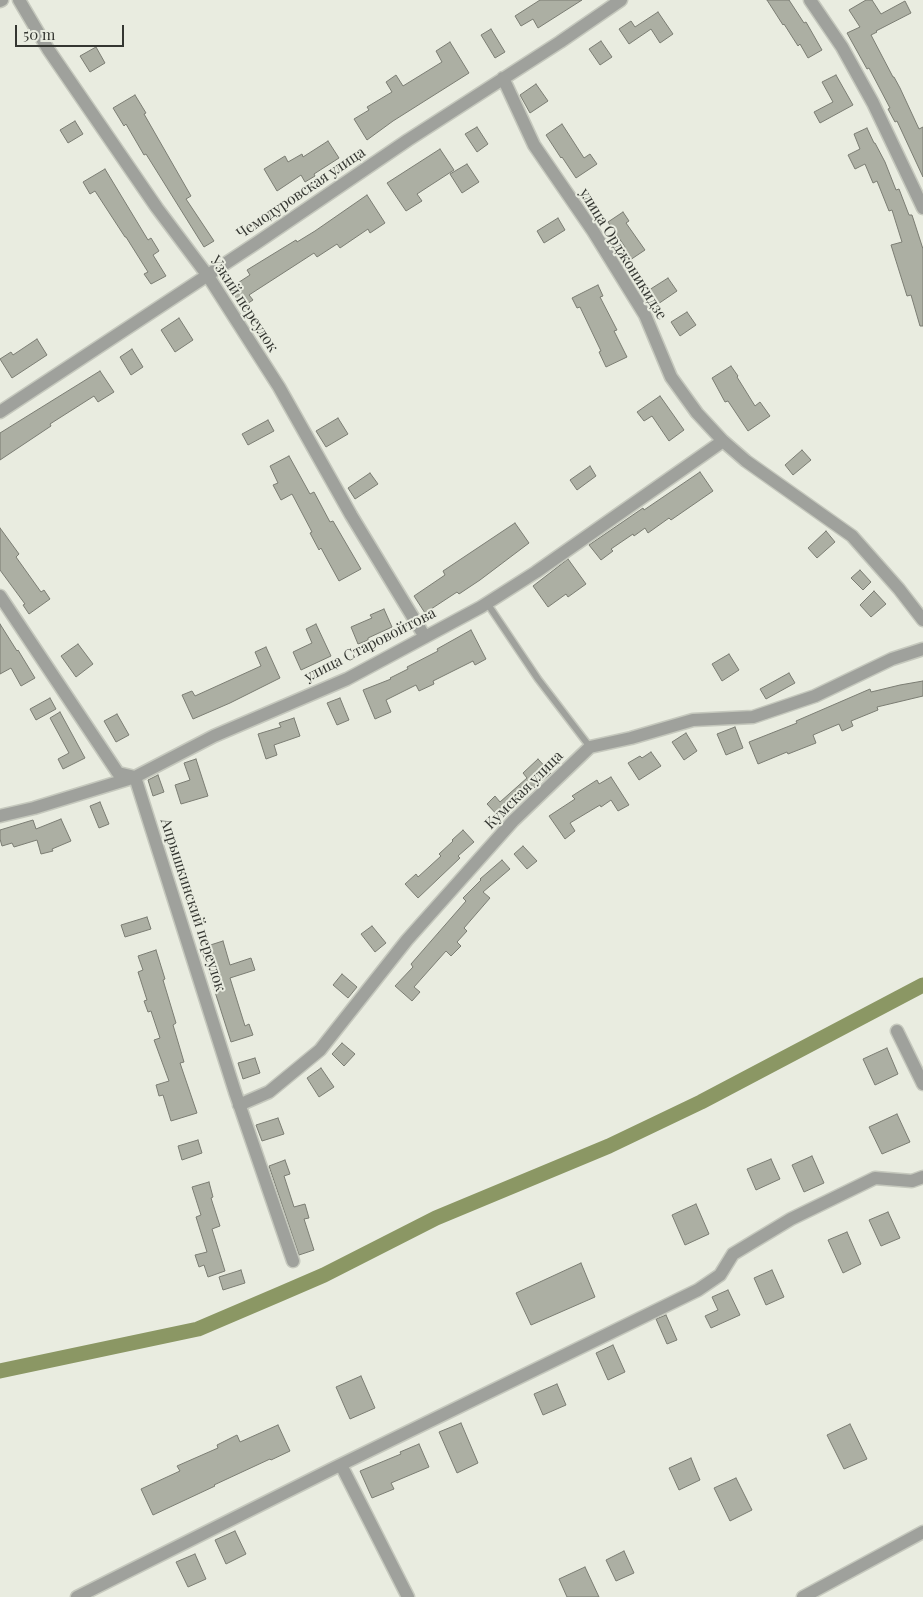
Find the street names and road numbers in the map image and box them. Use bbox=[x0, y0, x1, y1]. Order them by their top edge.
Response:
street label: Чемодуровская улица bbox=[233, 143, 369, 243]
street label: улица Орджоникидзе bbox=[575, 185, 671, 323]
street label: Узкий переулок bbox=[206, 252, 282, 356]
street label: улица Старовойтова bbox=[301, 604, 439, 686]
street label: Кумская улица bbox=[481, 747, 567, 833]
street label: Апрышкинский переулок bbox=[156, 816, 230, 994]

